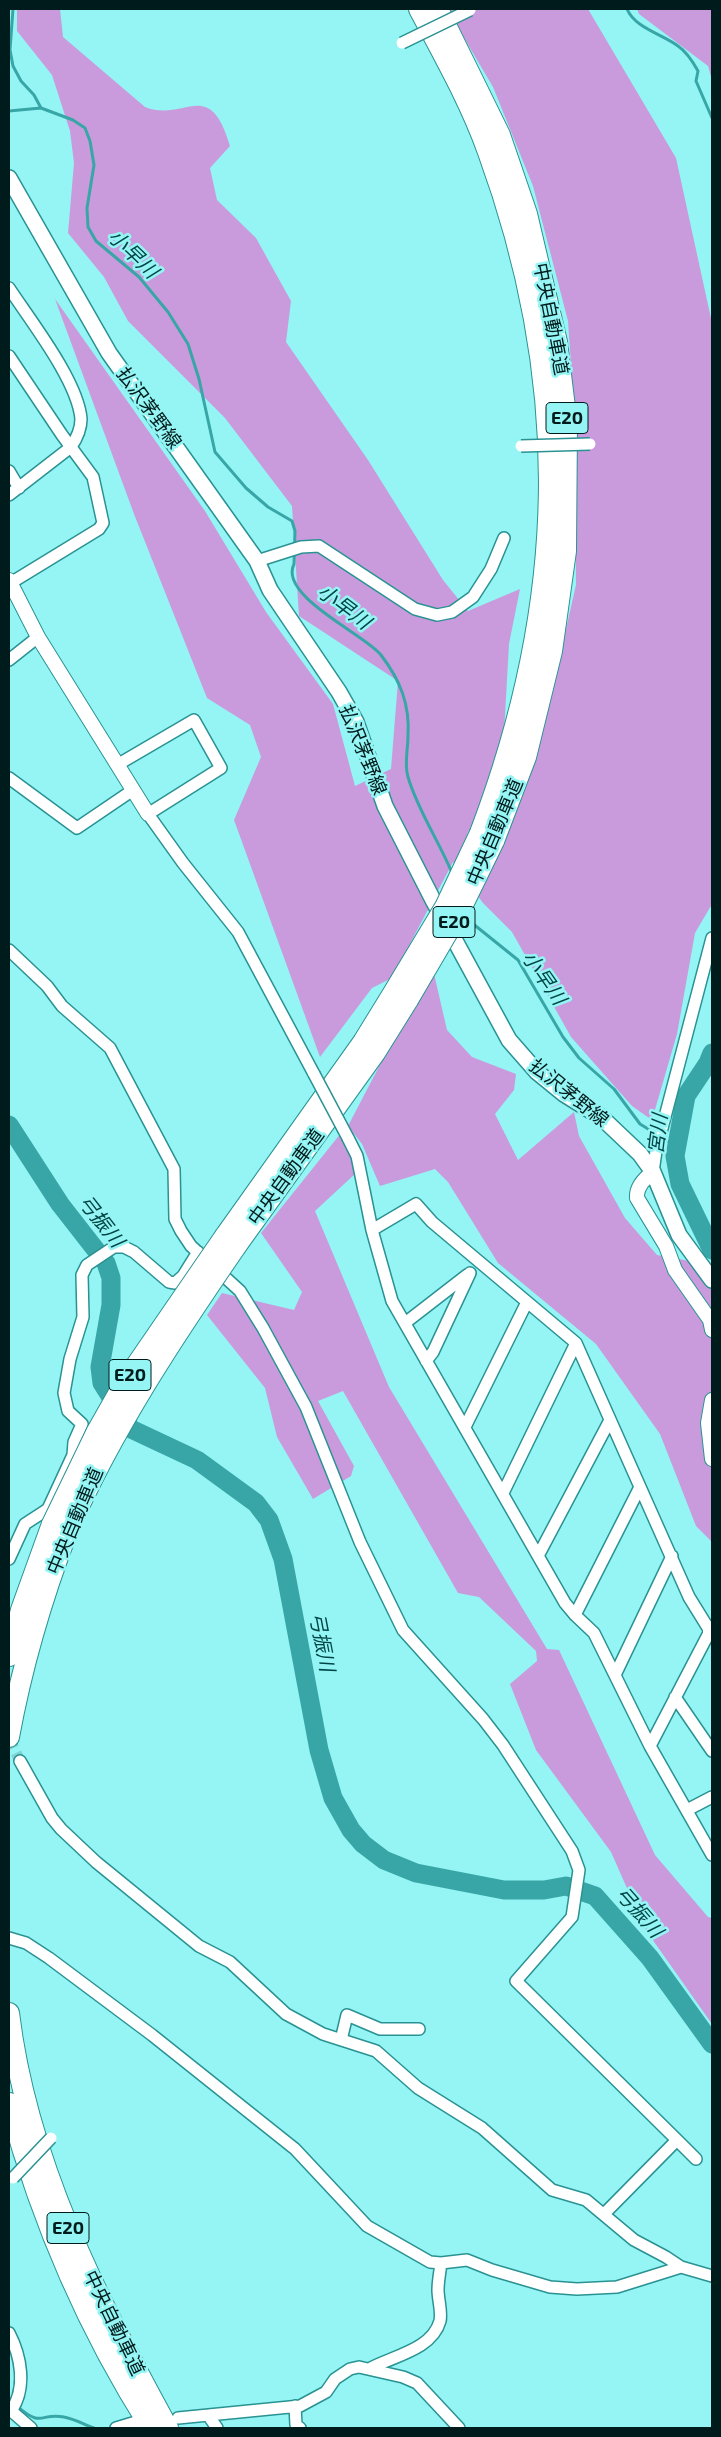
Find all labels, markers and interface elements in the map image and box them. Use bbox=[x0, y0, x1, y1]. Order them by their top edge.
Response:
water label: 小早川 bbox=[103, 225, 163, 283]
street label: 中央自動車道 bbox=[529, 261, 573, 377]
street label: 払沢茅野線 bbox=[112, 363, 186, 453]
road number: E20 bbox=[546, 402, 588, 433]
water label: 小早川 bbox=[313, 579, 375, 635]
street label: 払沢茅野線 bbox=[335, 702, 391, 798]
street label: 中央自動車道 bbox=[462, 775, 528, 889]
road number: E20 bbox=[433, 906, 475, 938]
water label: 小早川 bbox=[517, 947, 571, 1009]
street label: 払沢茅野線 bbox=[525, 1054, 613, 1132]
water label: 宮川 bbox=[644, 1113, 672, 1155]
street label: 中央自動車道 bbox=[243, 1124, 329, 1230]
water label: 弓振川 bbox=[73, 1190, 129, 1252]
road number: E20 bbox=[109, 1360, 151, 1390]
street label: 中央自動車道 bbox=[42, 1464, 108, 1578]
water label: 弓振川 bbox=[304, 1610, 340, 1674]
water label: 弓振川 bbox=[610, 1881, 668, 1943]
road number: E20 bbox=[47, 2212, 89, 2244]
street label: 中央自動車道 bbox=[79, 2267, 149, 2379]

